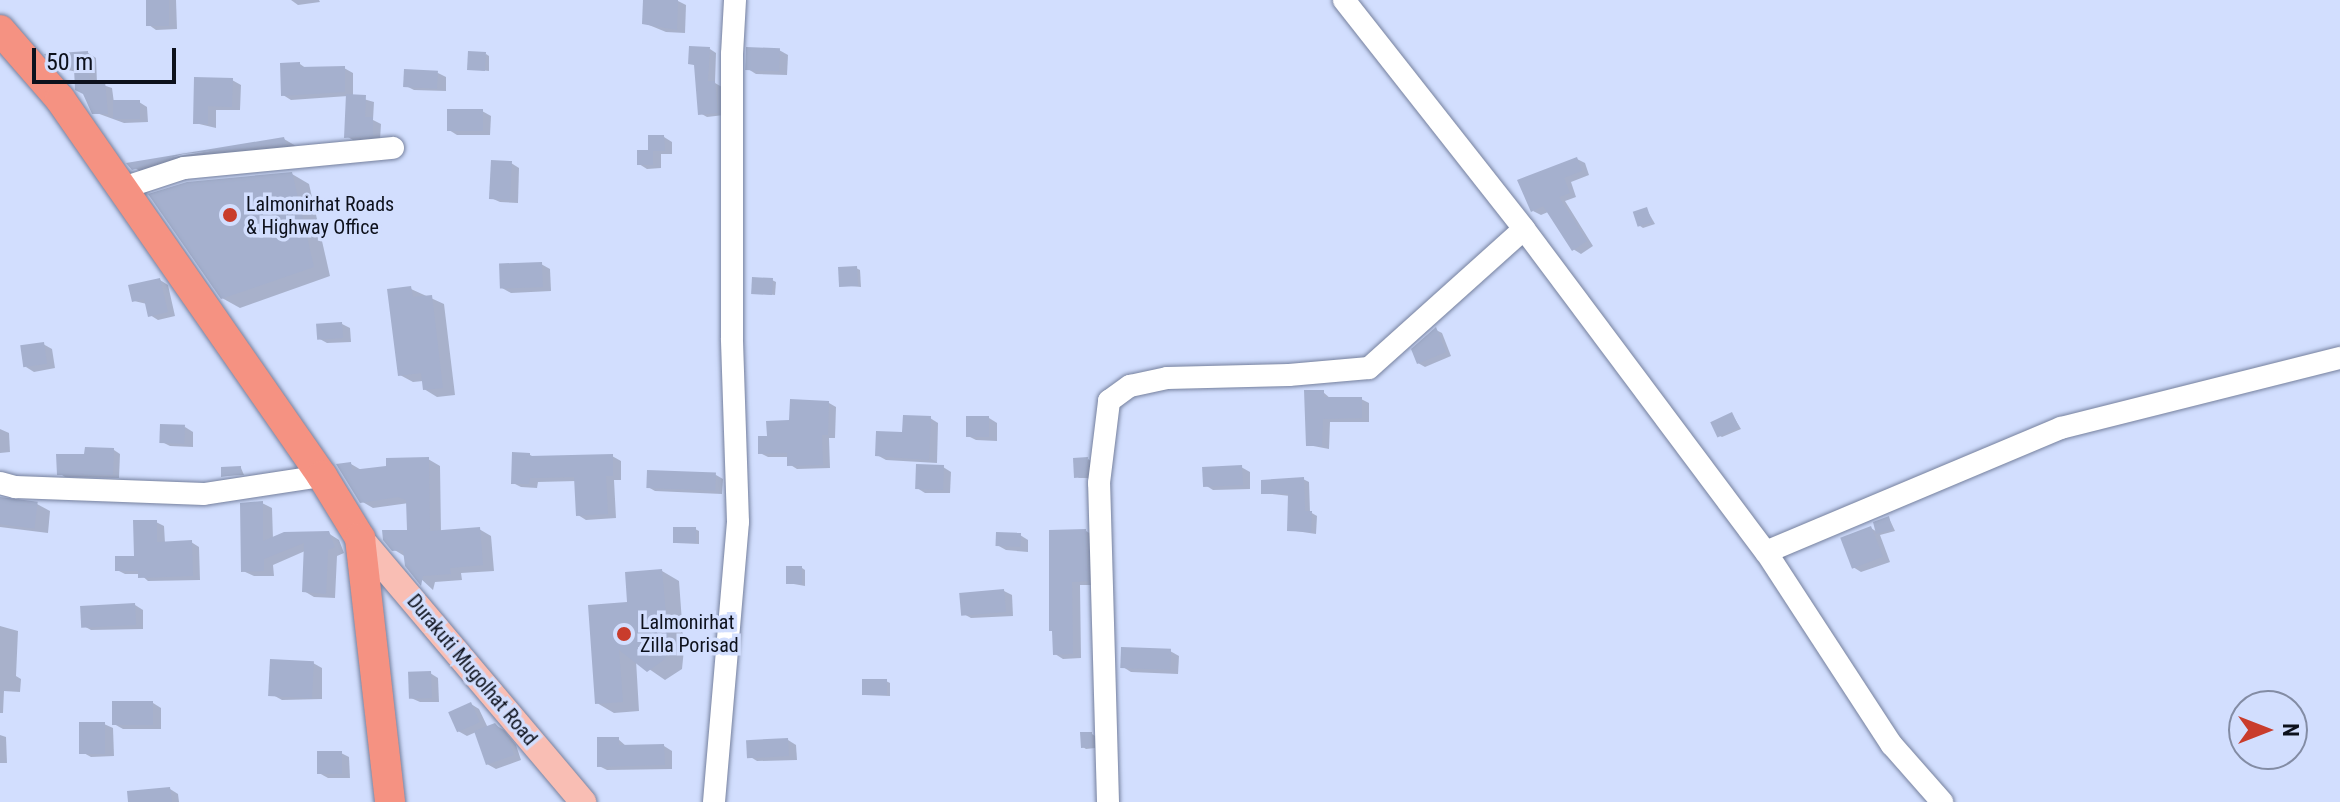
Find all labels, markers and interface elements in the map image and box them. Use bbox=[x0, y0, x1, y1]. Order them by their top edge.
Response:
scale bar bbox=[36, 32, 180, 82]
text: 50 m bbox=[46, 48, 93, 76]
place label: Lalmonirhat Roads & Highway Office bbox=[246, 192, 394, 239]
marker: Lalmonirhat Roads & Highway Office bbox=[221, 206, 239, 224]
street label: Durakuti Mugolhat Road bbox=[402, 590, 542, 750]
place label: Lalmonirhat Zilla Porisad bbox=[640, 610, 739, 657]
marker: Lalmonirhat Zilla Porisad bbox=[615, 625, 633, 643]
north arrow bbox=[2228, 690, 2308, 770]
text: N bbox=[2278, 723, 2303, 737]

